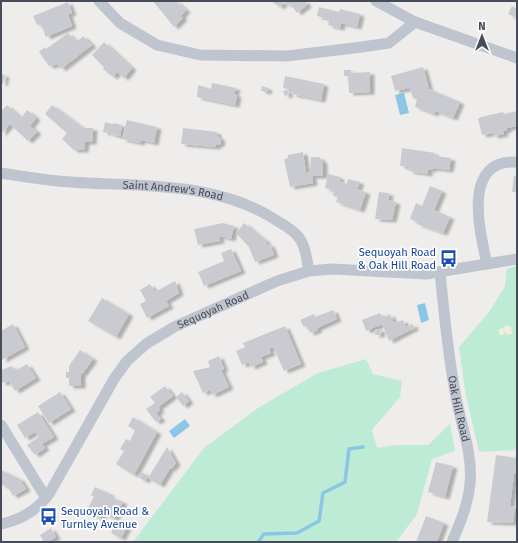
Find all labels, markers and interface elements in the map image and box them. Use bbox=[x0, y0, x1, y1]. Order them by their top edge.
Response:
north arrow bbox=[462, 16, 502, 56]
text: N bbox=[478, 20, 486, 33]
street label: Saint Andrew's Road bbox=[122, 178, 225, 203]
place label: Sequoyah Road & Oak Hill Road bbox=[358, 246, 436, 272]
bus stop icon: Sequoyah Road & Oak Hill Road bbox=[439, 248, 459, 268]
street label: Sequoyah Road bbox=[175, 288, 251, 331]
street label: Oak Hill Road bbox=[446, 374, 473, 443]
place label: Sequoyah Road & Turnley Avenue bbox=[61, 505, 149, 531]
bus stop icon: Sequoyah Road & Turnley Avenue bbox=[38, 507, 58, 527]

